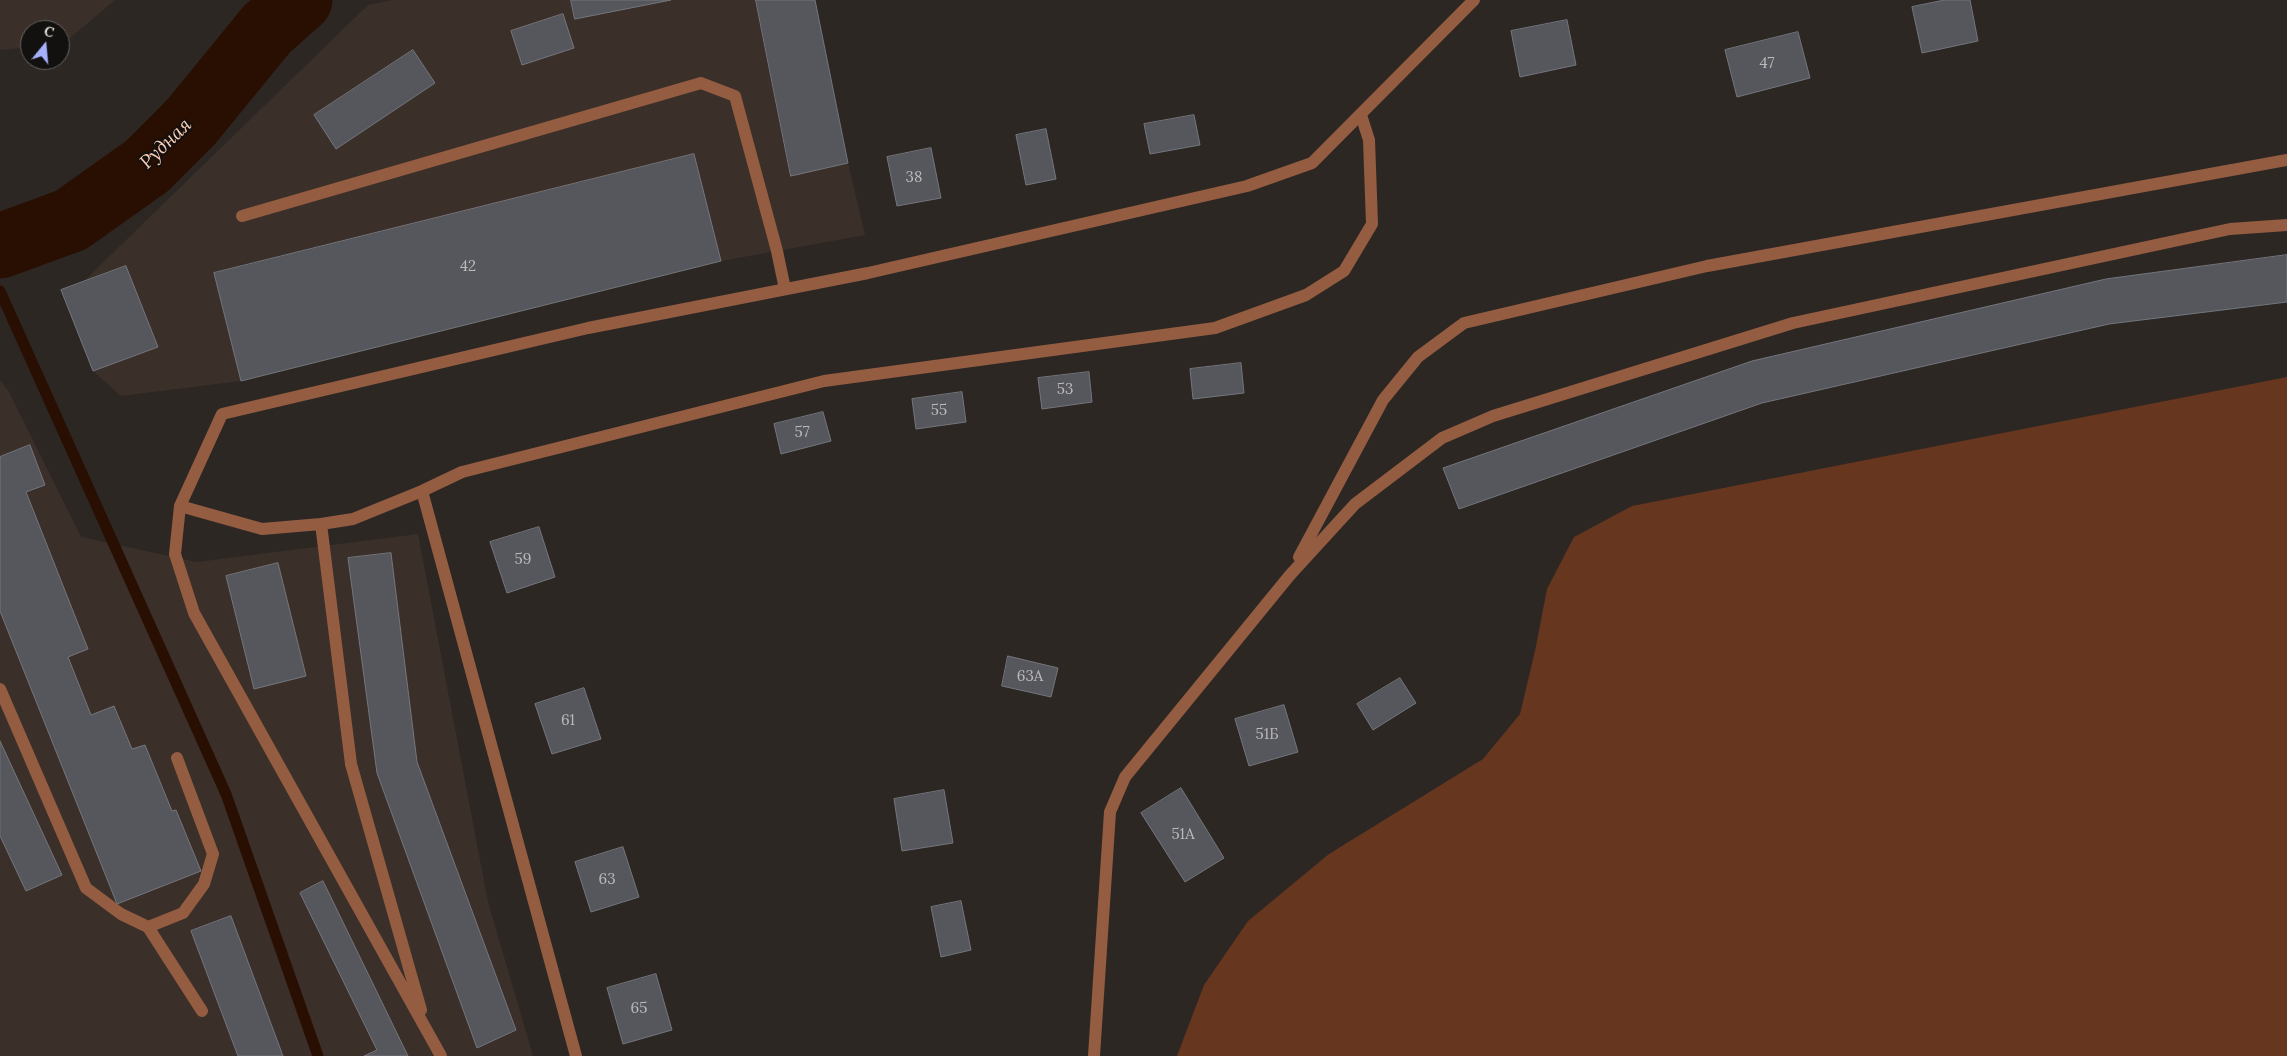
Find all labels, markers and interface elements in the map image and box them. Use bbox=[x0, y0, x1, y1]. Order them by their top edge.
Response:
north arrow bbox=[20, 20, 70, 70]
text: С bbox=[42, 22, 56, 42]
house number: 47 bbox=[1759, 55, 1775, 73]
water label: Рудная bbox=[135, 114, 197, 174]
house number: 38 bbox=[906, 169, 922, 187]
house number: 42 bbox=[460, 258, 476, 276]
house number: 53 bbox=[1057, 381, 1073, 399]
house number: 55 bbox=[931, 402, 947, 420]
house number: 57 bbox=[794, 424, 810, 442]
house number: 59 bbox=[515, 551, 531, 569]
house number: 63А bbox=[1017, 668, 1043, 686]
house number: 61 bbox=[561, 712, 575, 730]
house number: 51Б bbox=[1256, 726, 1278, 744]
house number: 51А bbox=[1171, 826, 1195, 844]
house number: 63 bbox=[598, 871, 616, 889]
house number: 65 bbox=[631, 1000, 647, 1018]

